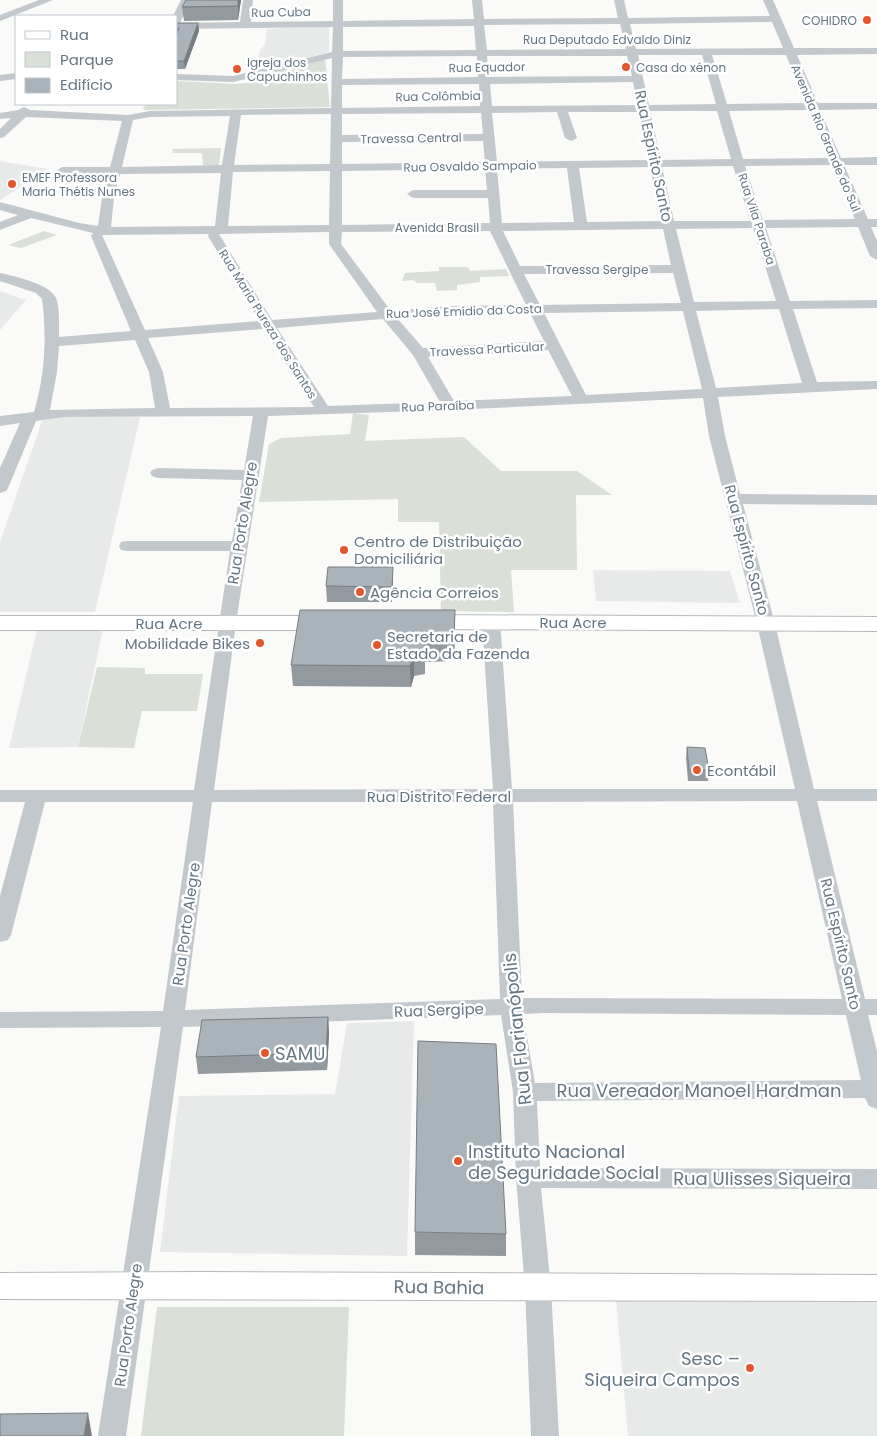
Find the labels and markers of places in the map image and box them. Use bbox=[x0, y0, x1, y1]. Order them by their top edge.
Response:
place label: COHIDRO bbox=[802, 12, 857, 29]
marker: COHIDRO bbox=[861, 14, 873, 26]
place label: Igreja dos Capuchinhos bbox=[247, 54, 327, 85]
place label: Casa do xénon bbox=[636, 59, 726, 76]
marker: Casa do xénon bbox=[620, 61, 632, 73]
marker: Igreja dos Capuchinhos bbox=[231, 63, 243, 75]
place label: EMEF Professora Maria Thétis Nunes bbox=[22, 169, 135, 200]
marker: EMEF Professora Maria Thétis Nunes bbox=[6, 178, 18, 190]
place label: Centro de Distribuição Domiciliária bbox=[354, 531, 522, 569]
marker: Centro de Distribuição Domiciliária bbox=[338, 544, 350, 556]
place label: Agência Correios bbox=[370, 582, 499, 603]
marker: Agência Correios bbox=[354, 586, 366, 598]
place label: Secretaria de Estado da Fazenda bbox=[387, 626, 530, 664]
place label: Mobilidade Bikes bbox=[125, 633, 250, 654]
marker: Mobilidade Bikes bbox=[254, 637, 266, 649]
marker: Secretaria de Estado da Fazenda bbox=[371, 639, 383, 651]
place label: Econtábil bbox=[707, 760, 776, 781]
marker: Econtábil bbox=[691, 764, 703, 776]
place label: SAMU bbox=[275, 1041, 325, 1066]
marker: SAMU bbox=[259, 1047, 271, 1059]
place label: Instituto Nacional de Seguridade Social bbox=[468, 1139, 659, 1185]
marker: Instituto Nacional de Seguridade Social bbox=[452, 1155, 464, 1167]
place label: Sesc – Siqueira Campos bbox=[584, 1346, 740, 1392]
marker: Sesc – Siqueira Campos bbox=[744, 1362, 756, 1374]

